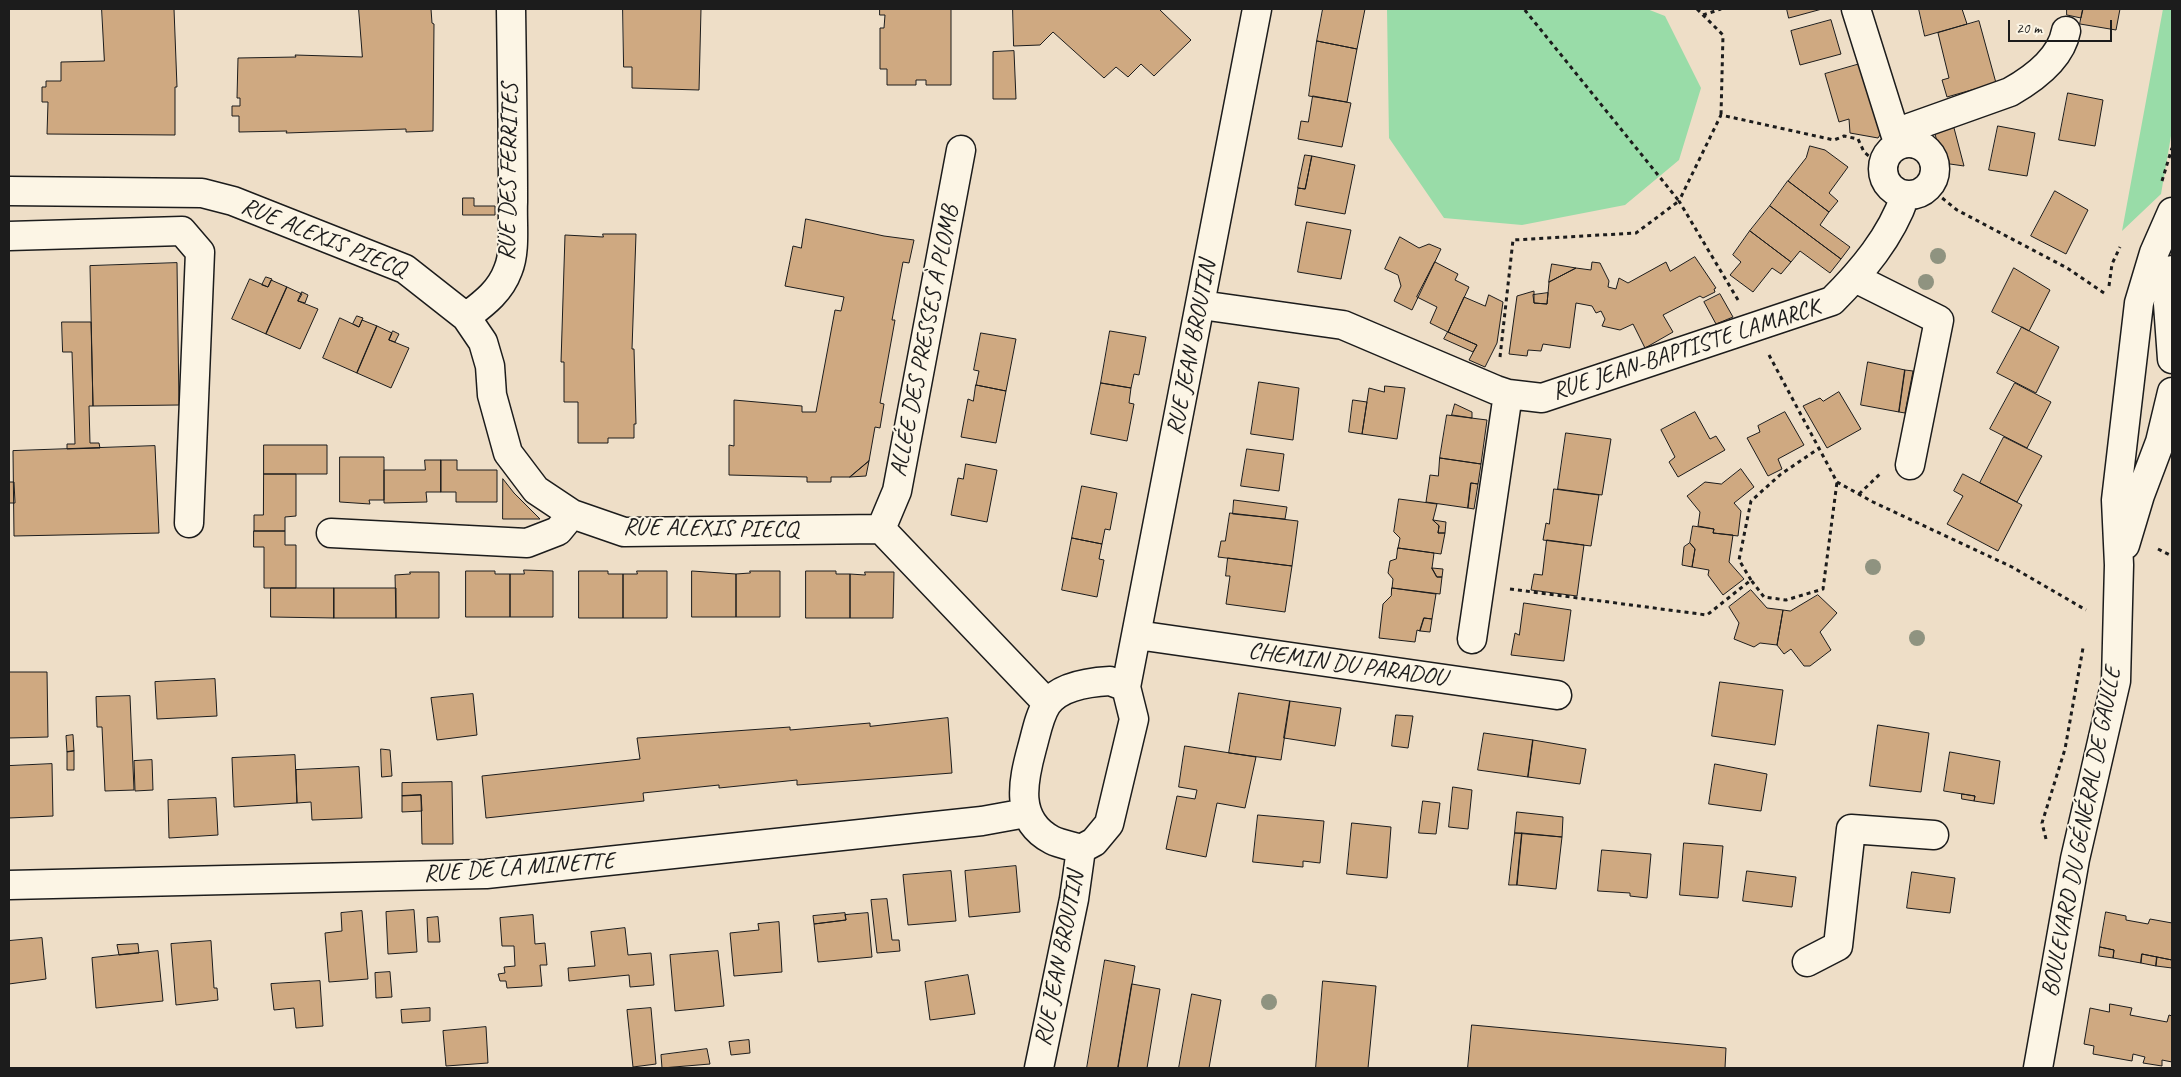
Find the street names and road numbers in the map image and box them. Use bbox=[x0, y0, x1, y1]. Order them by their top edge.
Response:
street label: RUE DES FERRITES bbox=[493, 83, 525, 261]
street label: RUE ALEXIS PIECQ bbox=[237, 192, 409, 284]
street label: ALLÉE DES PRESSES À PLOMB bbox=[885, 203, 965, 479]
street label: RUE JEAN BROUTIN bbox=[1161, 258, 1223, 438]
street label: RUE JEAN-BAPTISTE LAMARCK bbox=[1549, 293, 1823, 407]
street label: RUE ALEXIS PIECQ bbox=[623, 513, 797, 545]
street label: CHEMIN DU PARADOU bbox=[1246, 637, 1448, 693]
street label: BOULEVARD DU GÉNÉRAL DE GAULLE bbox=[2036, 665, 2128, 999]
street label: RUE DE LA MINETTE bbox=[423, 847, 615, 889]
street label: RUE JEAN BROUTIN bbox=[1029, 869, 1091, 1049]

